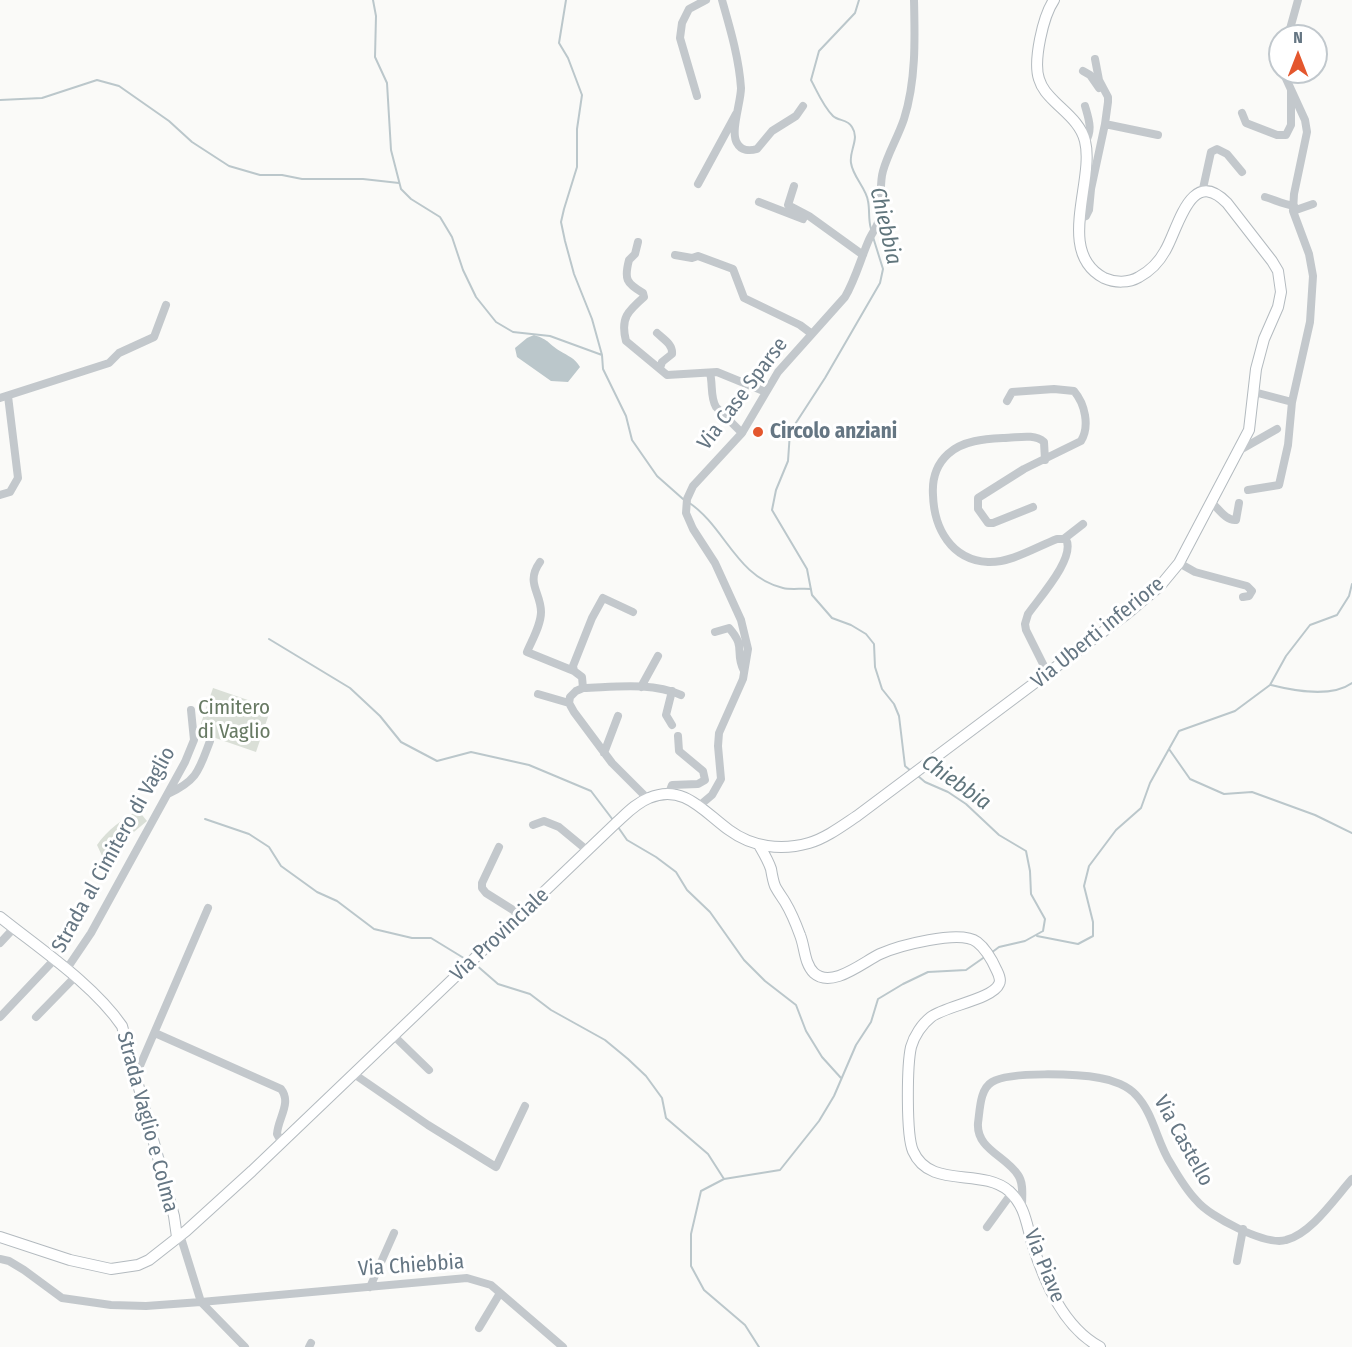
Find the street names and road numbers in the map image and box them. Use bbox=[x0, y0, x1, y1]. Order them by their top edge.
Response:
street label: Via Case Sparse bbox=[693, 333, 793, 455]
street label: Via Uberti inferiore bbox=[1027, 572, 1169, 694]
street label: Strada al Cimitero di Vaglio bbox=[47, 743, 181, 957]
street label: Via Provinciale bbox=[446, 883, 554, 987]
street label: Strada Vaglio e Colma bbox=[111, 1029, 183, 1215]
street label: Via Castello bbox=[1148, 1091, 1218, 1191]
street label: Via Piave bbox=[1018, 1226, 1070, 1306]
street label: Via Chiebbia bbox=[357, 1250, 465, 1282]

